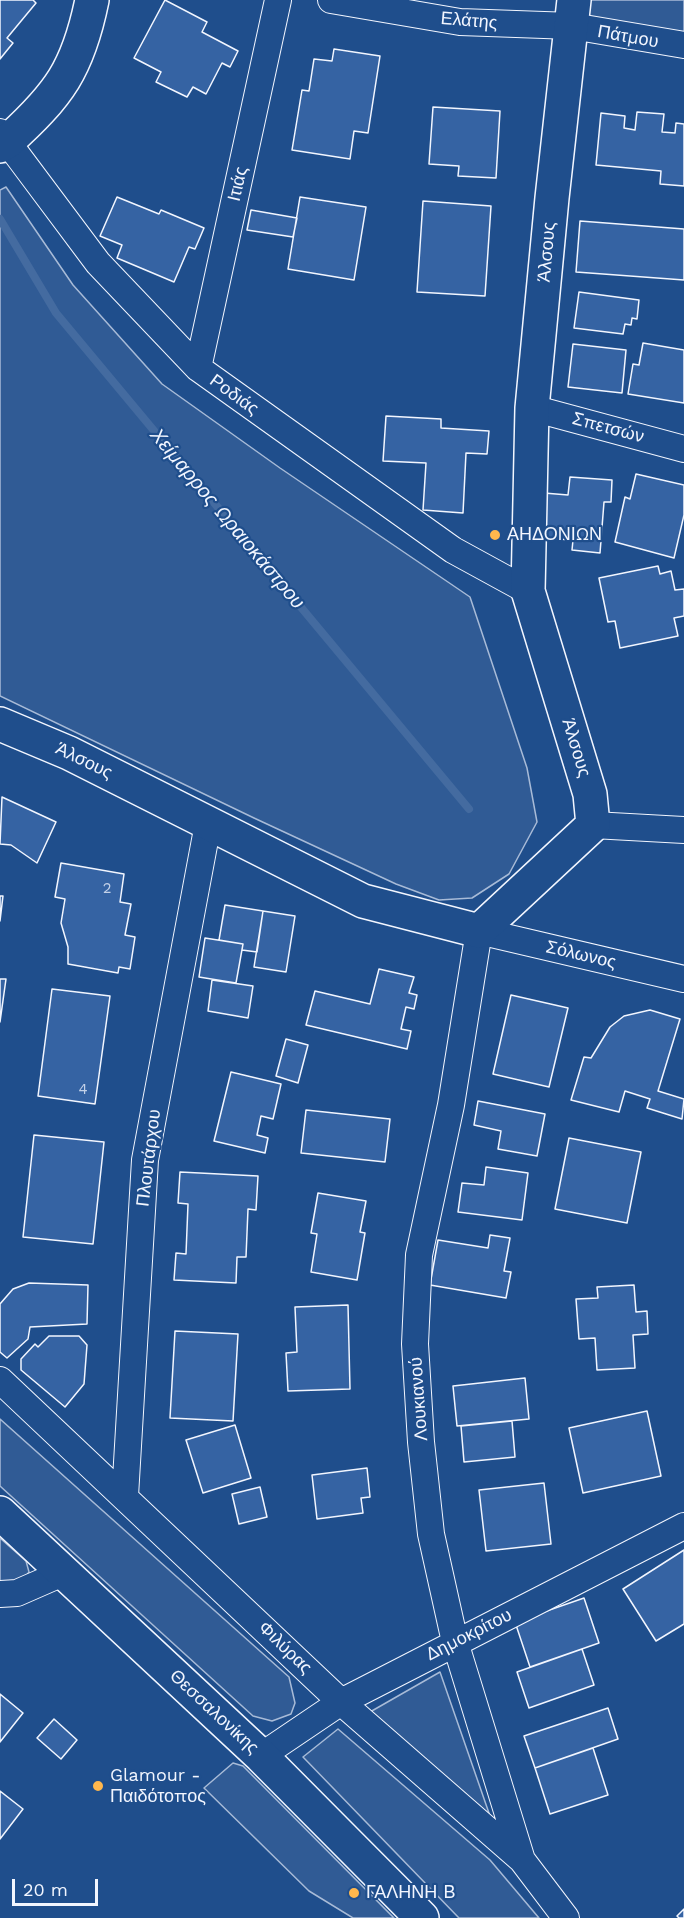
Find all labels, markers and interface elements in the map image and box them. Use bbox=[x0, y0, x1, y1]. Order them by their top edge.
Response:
street label: Ελάτης bbox=[440, 8, 498, 34]
street label: Πάτμου bbox=[596, 21, 660, 53]
street label: Ιτιάς bbox=[224, 164, 252, 204]
street label: Άλσους bbox=[534, 221, 560, 283]
street label: Ροδιάς bbox=[205, 370, 263, 420]
street label: Σπετσών bbox=[570, 408, 646, 448]
water label: Χείμαρρος Ωραιοκάστρου bbox=[144, 424, 310, 614]
place label: ΑΗΔΟΝΙΩΝ bbox=[507, 524, 602, 546]
marker: ΑΗΔΟΝΙΩΝ bbox=[488, 528, 502, 542]
street label: Άλσους bbox=[557, 716, 595, 780]
street label: Άλσους bbox=[52, 738, 116, 784]
house number: 2 bbox=[103, 880, 111, 898]
street label: Σόλωνος bbox=[544, 936, 618, 974]
house number: 4 bbox=[78, 1081, 88, 1099]
street label: Πλουτάρχου bbox=[132, 1108, 166, 1208]
street label: Λουκιανού bbox=[405, 1356, 433, 1442]
street label: Δημοκρίτου bbox=[423, 1604, 515, 1666]
street label: Φιλύρας bbox=[254, 1617, 316, 1679]
street label: Θεσσαλονίκης bbox=[165, 1665, 263, 1759]
place label: Glamour - Παιδότοπος bbox=[110, 1765, 206, 1808]
marker: Glamour - Παιδότοπος bbox=[91, 1779, 105, 1793]
scale bar bbox=[15, 1867, 100, 1905]
text: 20 m bbox=[23, 1879, 68, 1900]
place label: ΓΑΛΗΝΗ Β bbox=[366, 1882, 455, 1904]
marker: ΓΑΛΗΝΗ Β bbox=[347, 1886, 361, 1900]

